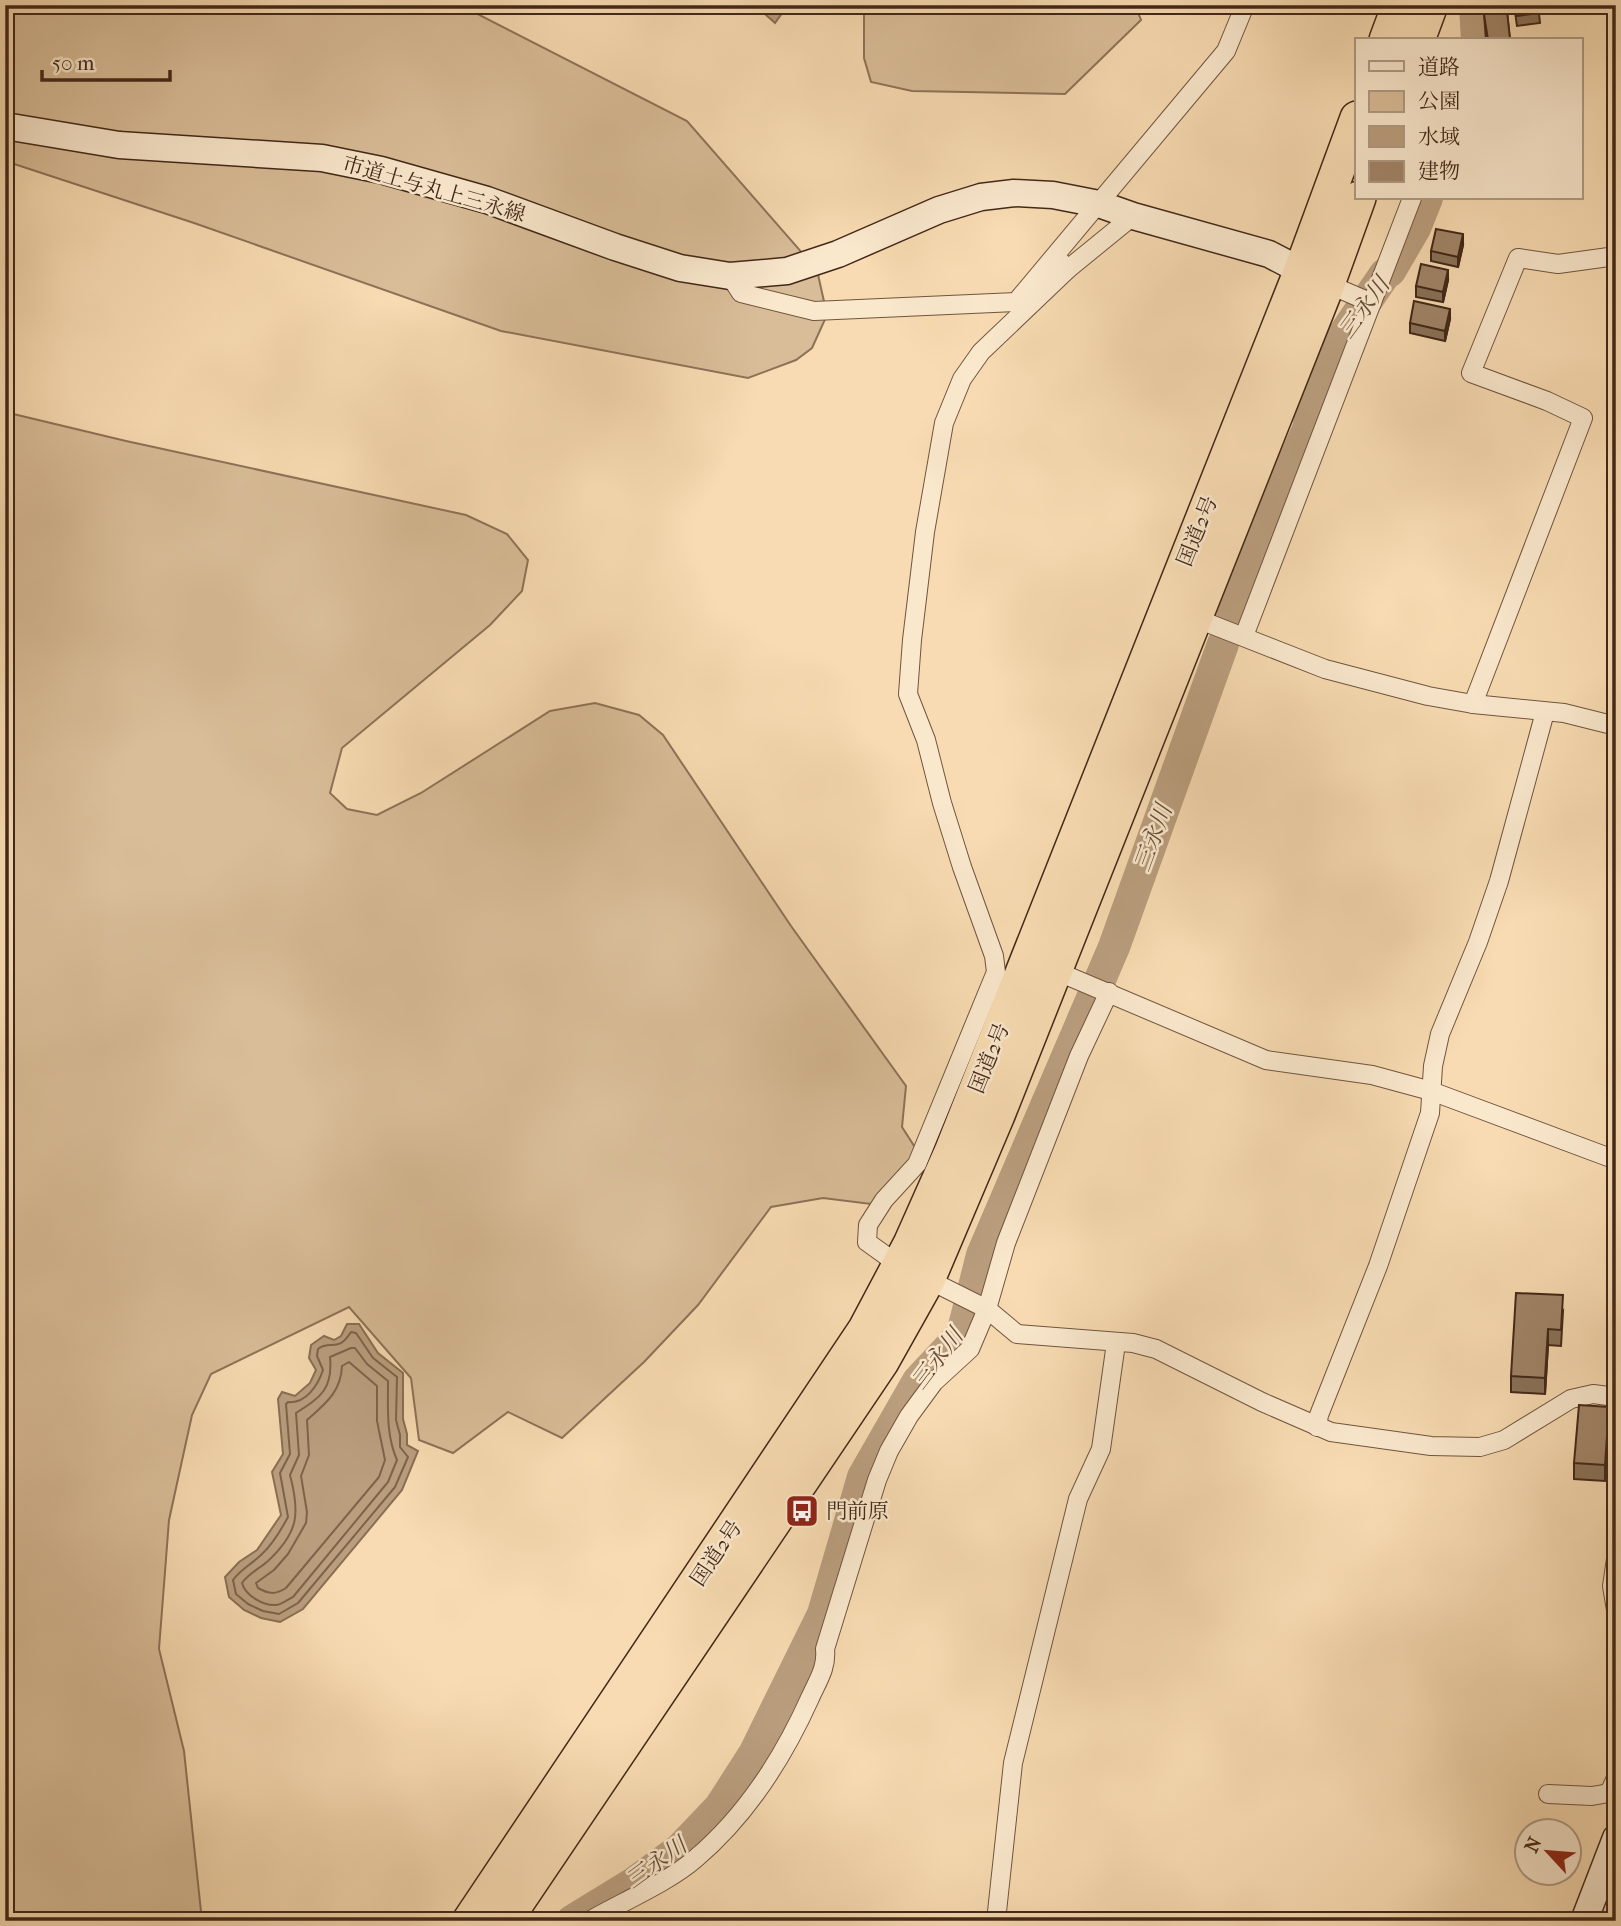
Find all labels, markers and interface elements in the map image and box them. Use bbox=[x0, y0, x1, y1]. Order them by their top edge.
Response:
scale bar bbox=[42, 38, 170, 82]
legend bbox=[1355, 38, 1582, 200]
text: 50 m bbox=[52, 51, 95, 75]
text: 道路 bbox=[1418, 55, 1460, 79]
text: 公園 bbox=[1418, 89, 1460, 113]
text: 水域 bbox=[1418, 125, 1460, 149]
street label: 市道土与丸上三永線 bbox=[340, 151, 528, 227]
text: 建物 bbox=[1418, 159, 1460, 183]
water label: 三永川 bbox=[1333, 270, 1397, 344]
street label: 国道2号 bbox=[1172, 492, 1222, 570]
water label: 三永川 bbox=[1129, 798, 1179, 875]
street label: 国道2号 bbox=[964, 1019, 1014, 1097]
water label: 三永川 bbox=[905, 1321, 970, 1395]
bus stop icon: 門前原 bbox=[783, 1492, 821, 1530]
place label: 門前原 bbox=[826, 1499, 889, 1523]
street label: 国道2号 bbox=[685, 1516, 747, 1590]
north arrow bbox=[1512, 1818, 1582, 1888]
water label: 三永川 bbox=[620, 1830, 694, 1894]
text: N bbox=[1521, 1833, 1547, 1856]

